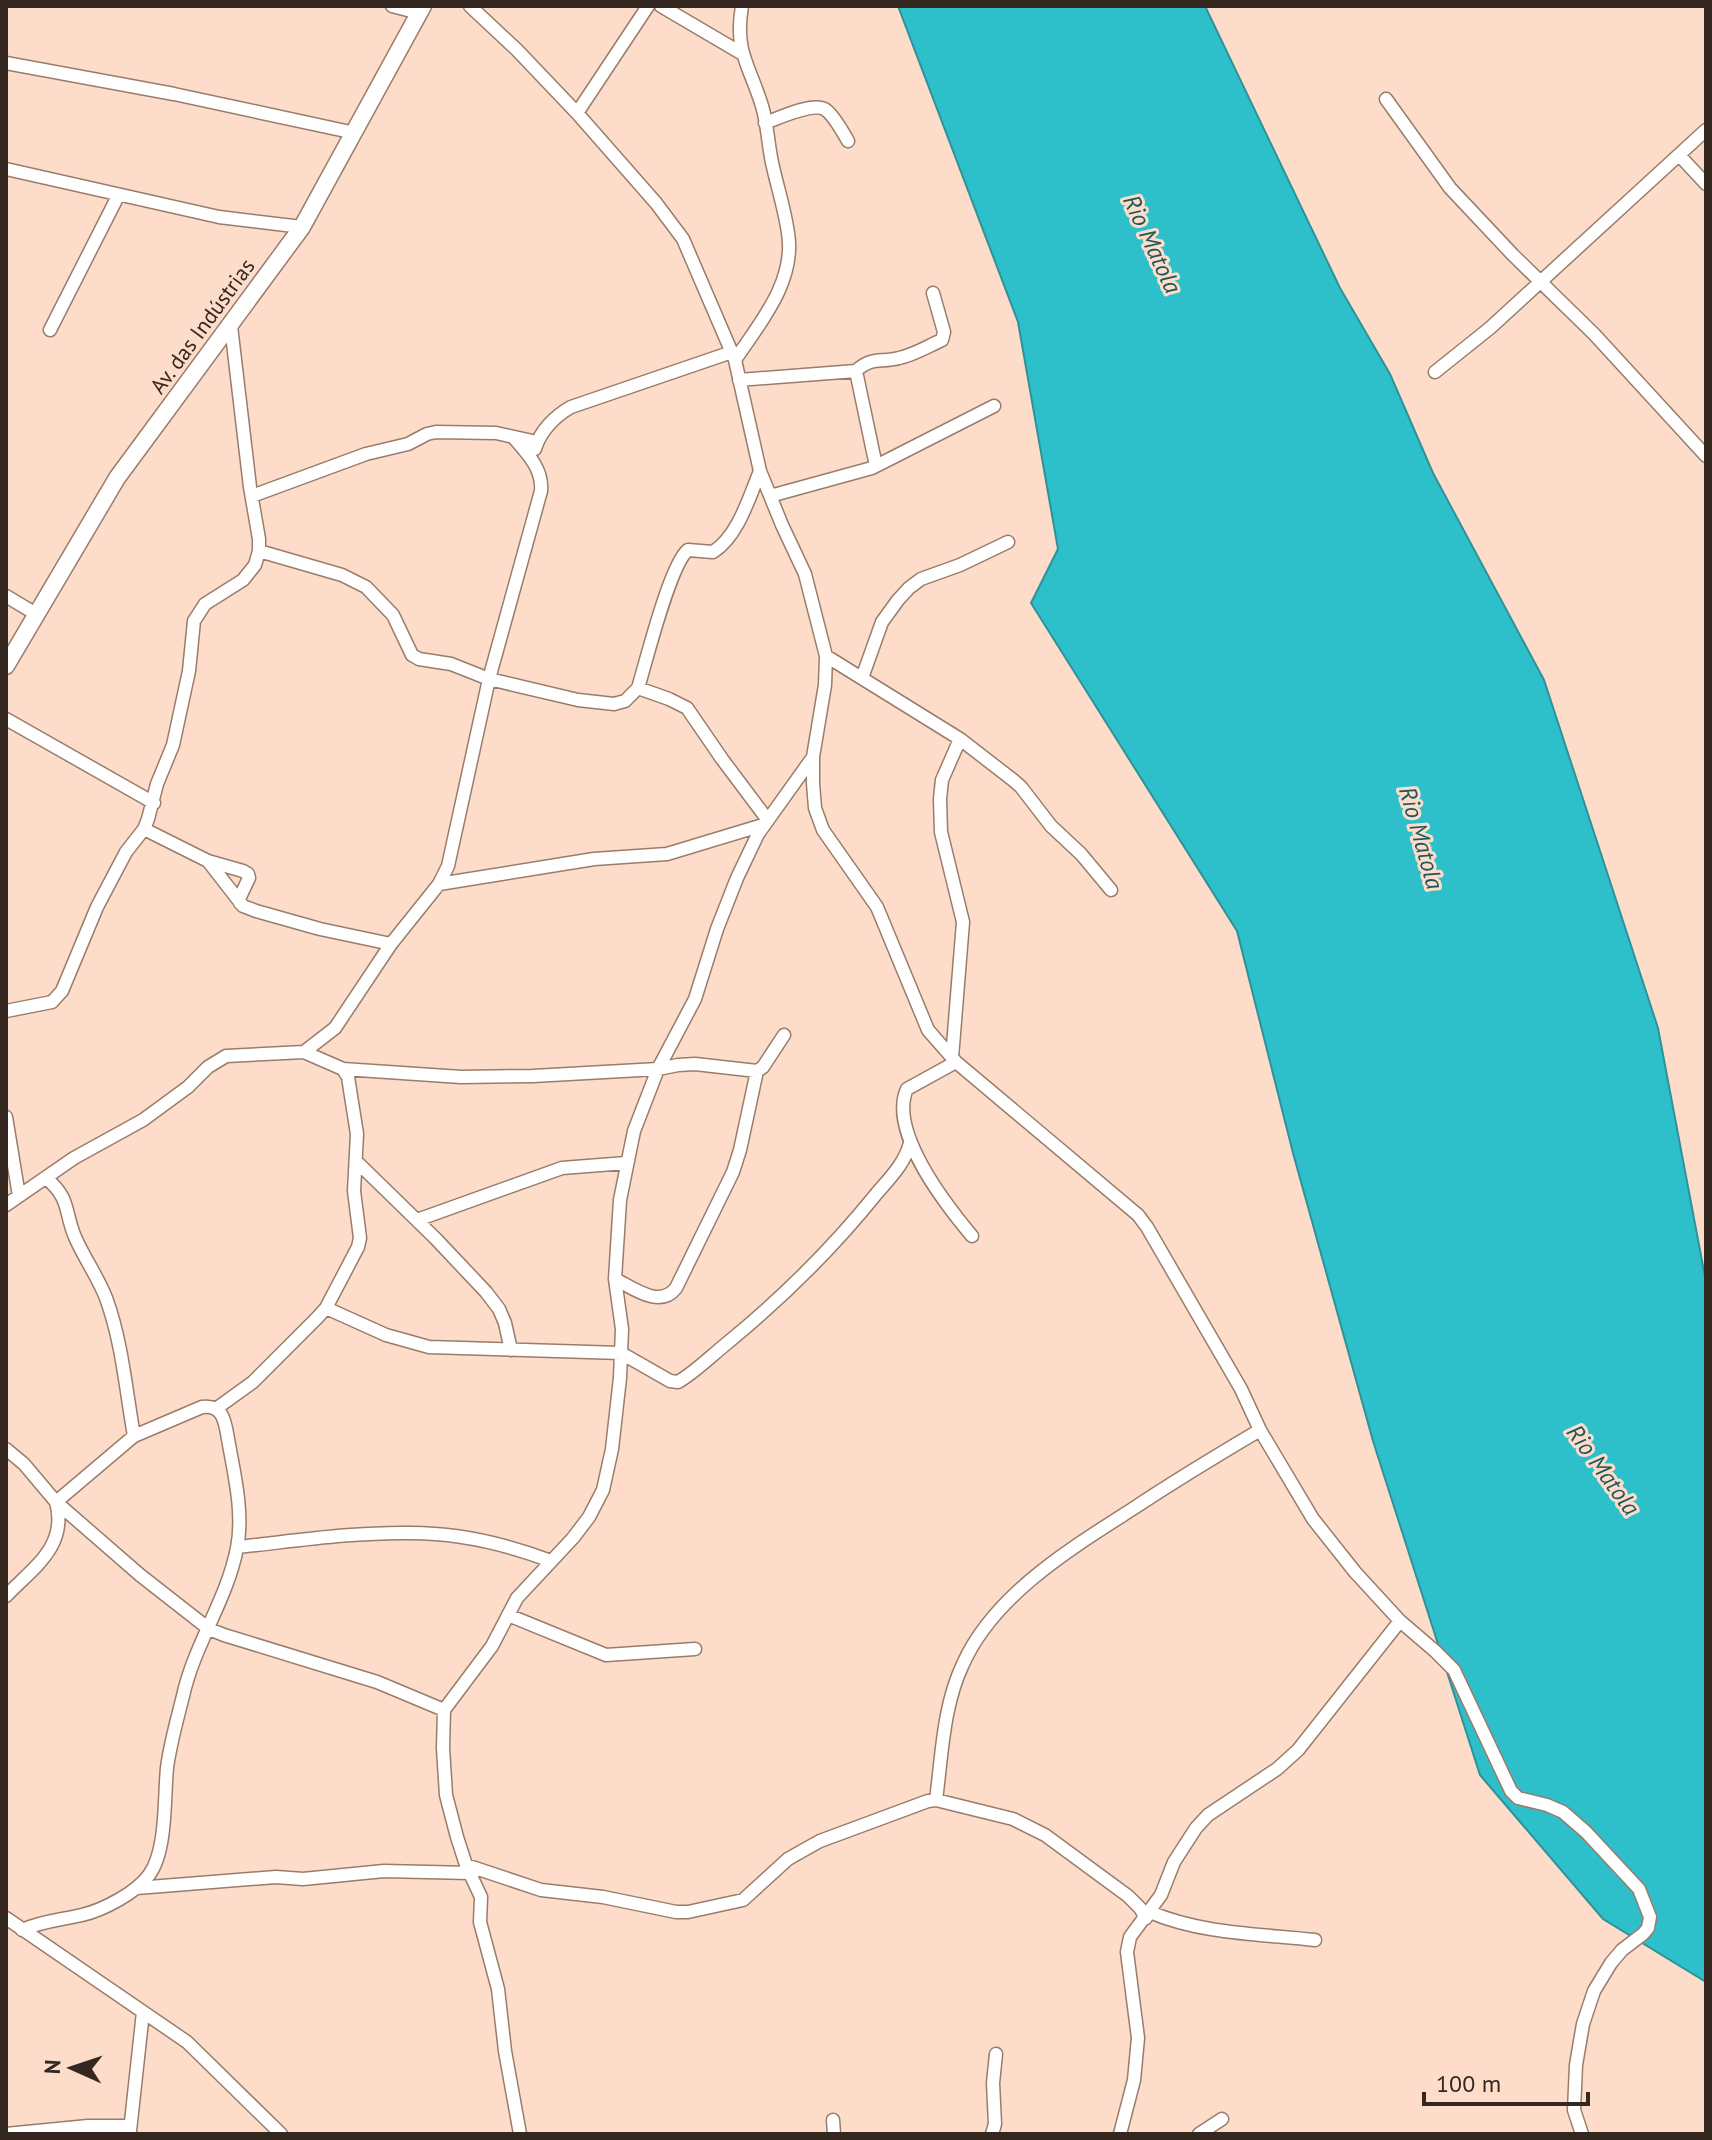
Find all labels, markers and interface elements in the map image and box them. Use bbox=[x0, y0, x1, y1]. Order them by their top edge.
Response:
water label: Rio Matola bbox=[1116, 190, 1189, 298]
street label: Av. das Indústrias bbox=[144, 253, 260, 399]
water label: Rio Matola bbox=[1392, 783, 1451, 893]
water label: Rio Matola bbox=[1560, 1418, 1647, 1522]
north arrow bbox=[32, 2028, 112, 2108]
scale bar bbox=[1424, 2056, 1588, 2106]
text: N bbox=[38, 2059, 66, 2075]
text: 100 m bbox=[1436, 2068, 1501, 2099]

